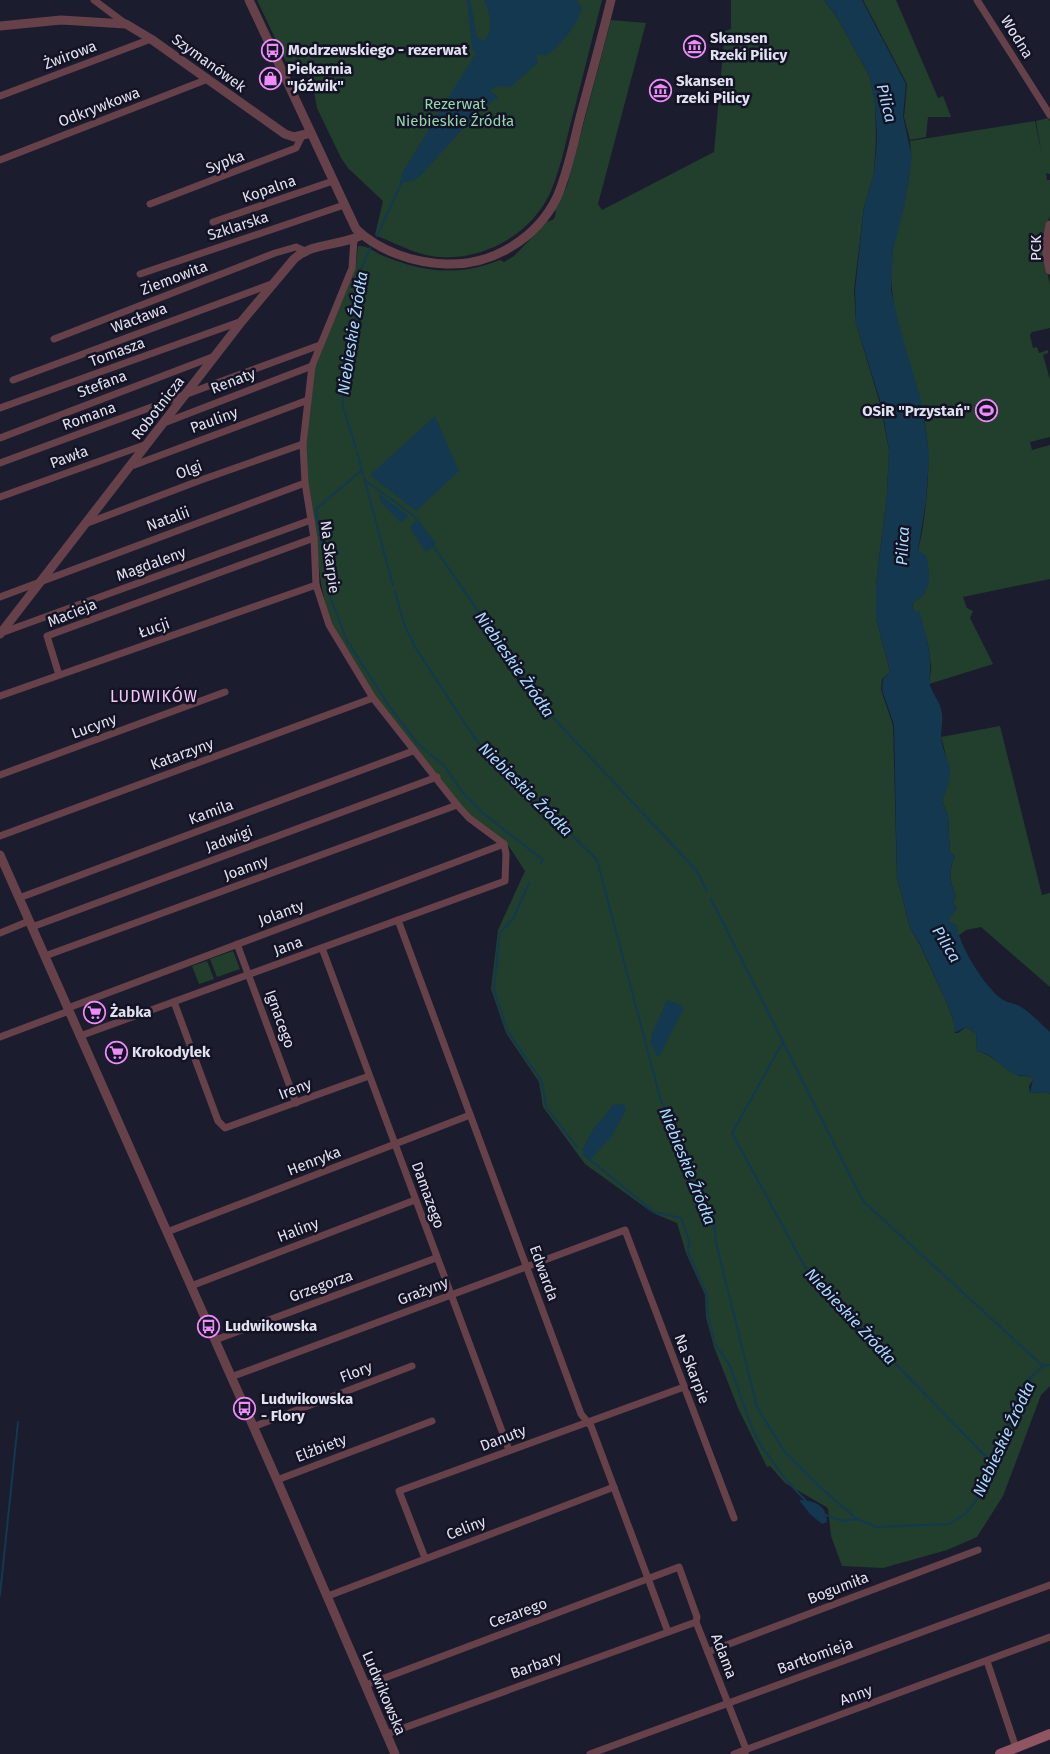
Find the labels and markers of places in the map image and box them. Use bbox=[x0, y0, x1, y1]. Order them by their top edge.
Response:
place label: Skansen Rzeki Pilicy bbox=[710, 29, 787, 64]
museum icon: Skansen Rzeki Pilicy bbox=[682, 35, 706, 59]
bus stop icon: Modrzewskiego - rezerwat bbox=[260, 38, 284, 62]
place label: Modrzewskiego - rezerwat bbox=[288, 41, 468, 59]
place label: Piekarnia "Jóźwik" bbox=[287, 60, 352, 95]
shop icon: Piekarnia "Jóźwik" bbox=[259, 66, 283, 90]
place label: Skansen rzeki Pilicy bbox=[676, 72, 750, 107]
museum icon: Skansen rzeki Pilicy bbox=[648, 78, 672, 102]
sports icon: OSiR "Przystań" bbox=[974, 399, 998, 423]
place label: OSiR "Przystań" bbox=[862, 402, 970, 420]
supermarket icon: Żabka bbox=[82, 1000, 106, 1024]
place label: Żabka bbox=[110, 1003, 151, 1021]
supermarket icon: Krokodylek bbox=[104, 1040, 128, 1064]
place label: Krokodylek bbox=[132, 1043, 211, 1061]
bus stop icon: Ludwikowska bbox=[197, 1314, 221, 1338]
place label: Ludwikowska bbox=[225, 1317, 317, 1335]
place label: Ludwikowska - Flory bbox=[261, 1390, 353, 1425]
bus stop icon: Ludwikowska - Flory bbox=[233, 1396, 257, 1420]

